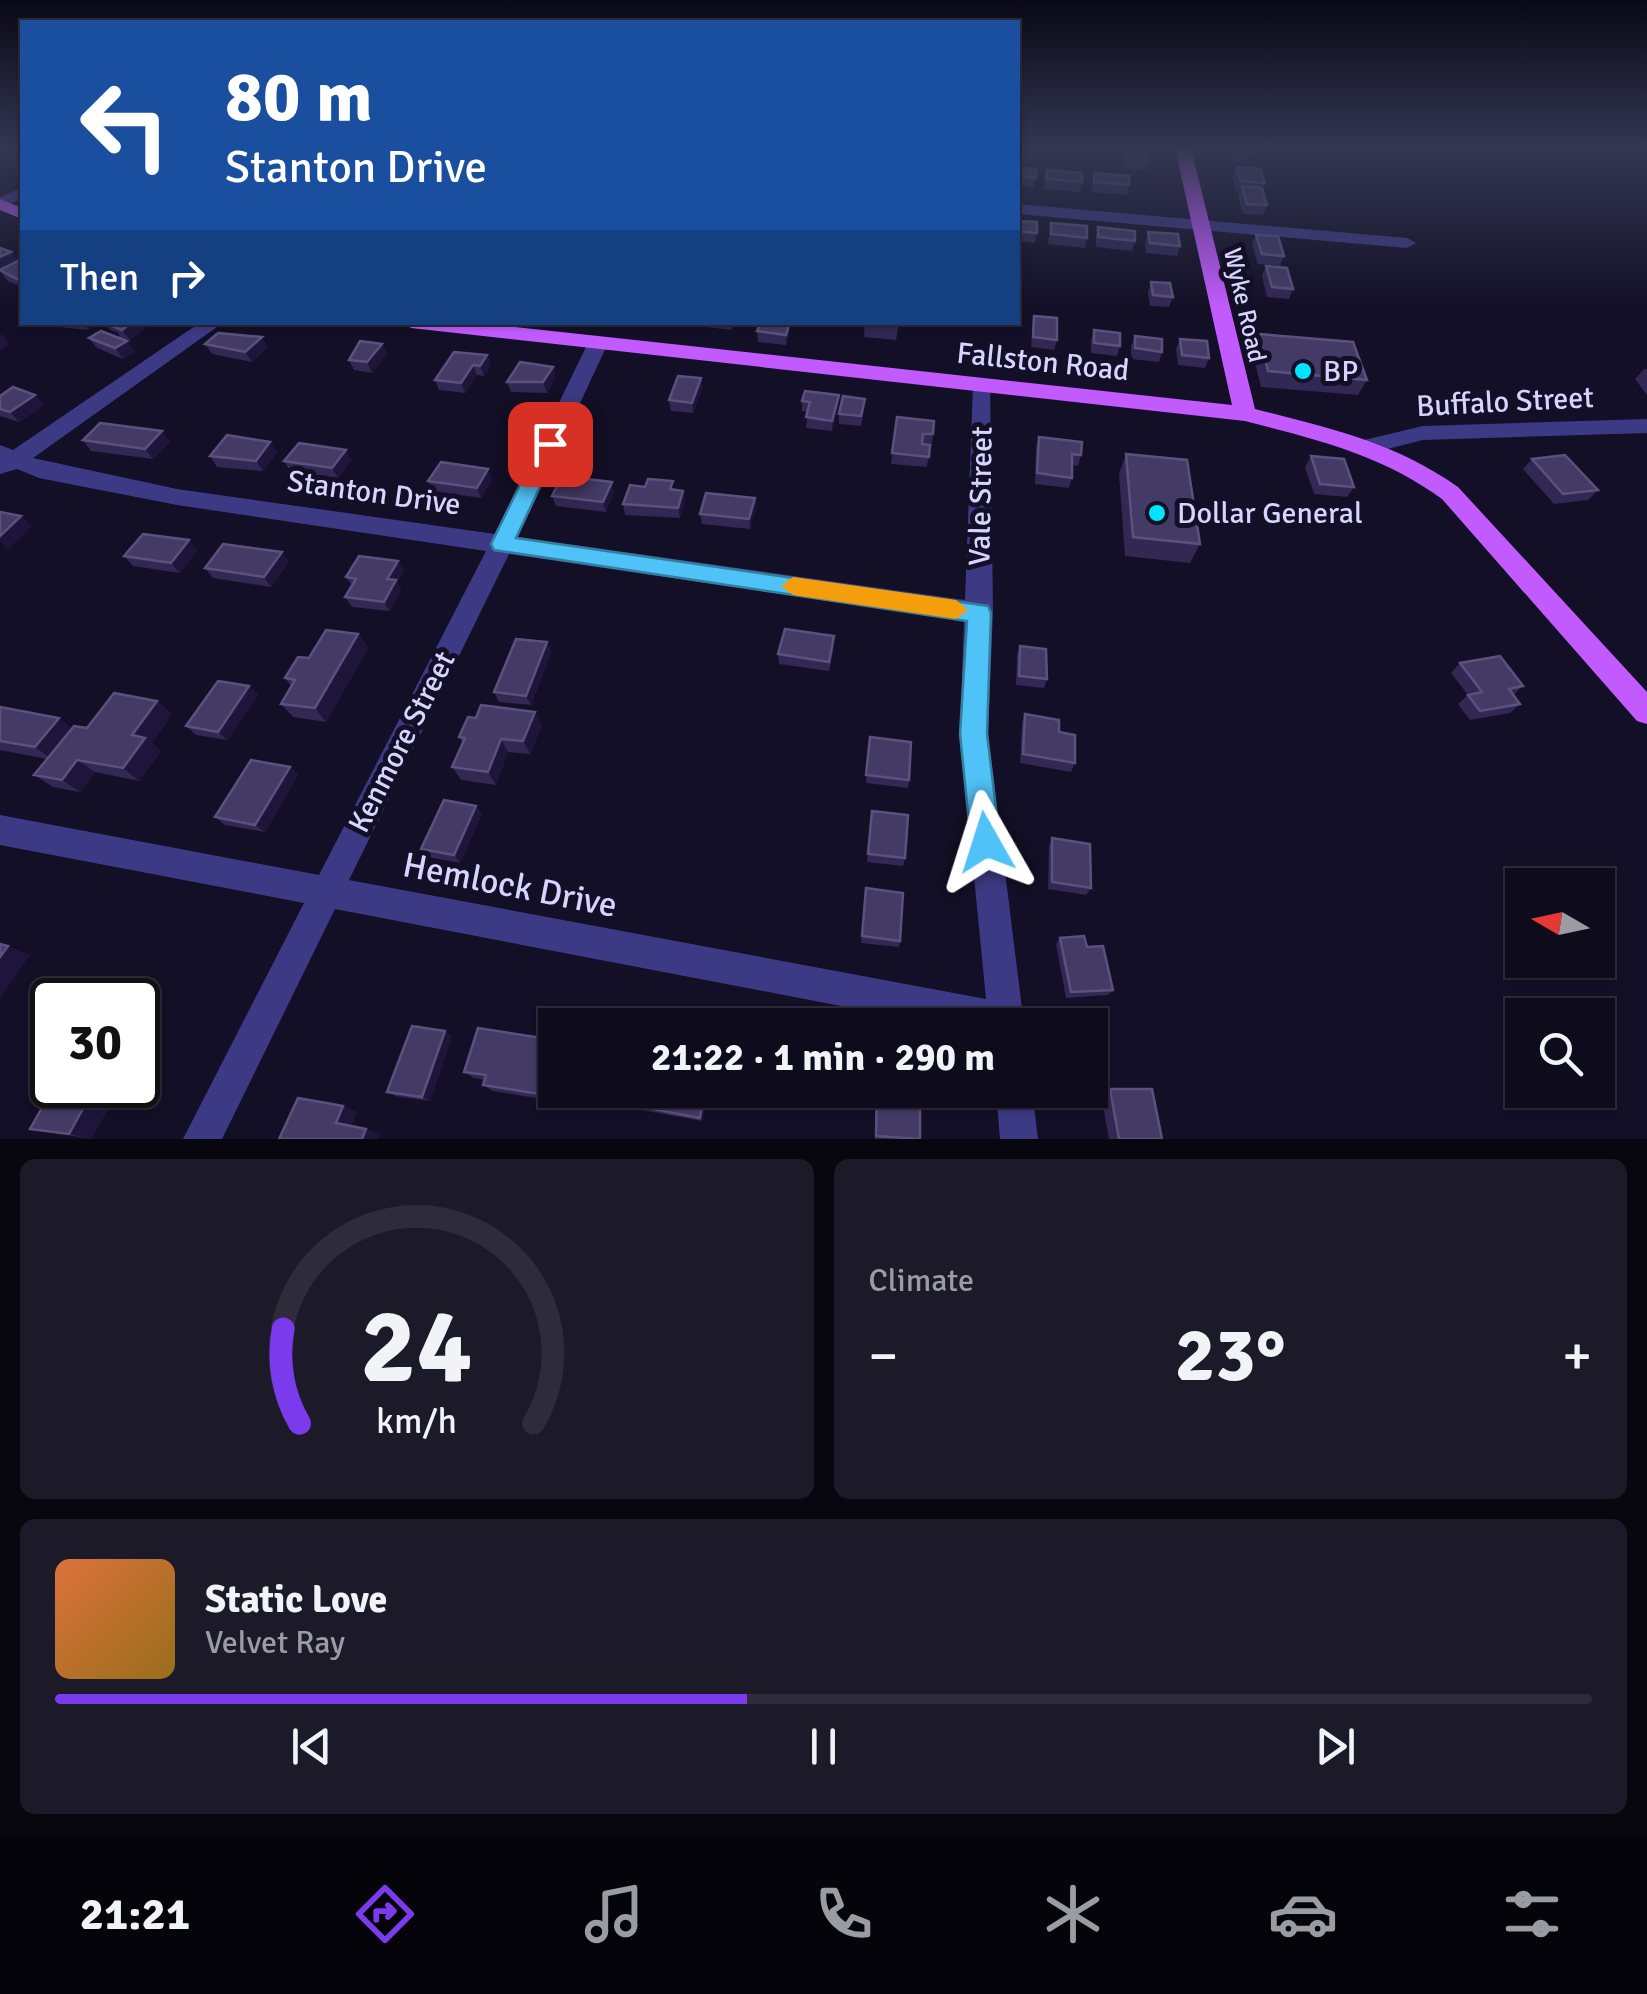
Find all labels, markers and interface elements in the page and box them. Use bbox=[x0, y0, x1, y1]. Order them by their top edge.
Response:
text: 80 m bbox=[225, 54, 373, 140]
icon: left bbox=[60, 60, 190, 190]
text: Stanton Drive bbox=[225, 140, 487, 195]
street label: Wyke Road bbox=[1217, 245, 1273, 365]
icon: right bbox=[159, 250, 214, 305]
text: Then bbox=[60, 254, 139, 301]
street label: Fallston Road bbox=[955, 335, 1131, 389]
place label: BP bbox=[1323, 353, 1358, 390]
marker: BP bbox=[1292, 360, 1314, 382]
street label: Buffalo Street bbox=[1415, 379, 1595, 425]
pin bbox=[508, 402, 593, 487]
icon: arrive bbox=[523, 417, 578, 472]
street label: Vale Street bbox=[961, 426, 1001, 566]
street label: Stanton Drive bbox=[285, 463, 463, 523]
place label: Dollar General bbox=[1177, 495, 1363, 532]
marker: Dollar General bbox=[1146, 502, 1168, 524]
street label: Kenmore Street bbox=[340, 645, 464, 839]
position arrow bbox=[934, 790, 1038, 894]
street label: Hemlock Drive bbox=[399, 843, 621, 927]
north arrow bbox=[1505, 868, 1615, 978]
map controls bbox=[1505, 868, 1615, 1108]
speed limit sign: 30 bbox=[30, 978, 160, 1108]
button: search bbox=[1505, 998, 1615, 1108]
text: 21:22 · 1 min · 290 m bbox=[651, 1034, 995, 1081]
text: Climate bbox=[869, 1261, 974, 1300]
text: 24 bbox=[361, 1283, 473, 1411]
text: 23° bbox=[1175, 1309, 1286, 1402]
text: − bbox=[869, 1322, 898, 1390]
text: + bbox=[1562, 1322, 1592, 1390]
text: km/h bbox=[376, 1399, 457, 1443]
text: Static Love bbox=[205, 1576, 387, 1623]
text: Velvet Ray bbox=[205, 1623, 345, 1662]
icon: previous bbox=[284, 1719, 339, 1774]
icon: pause bbox=[796, 1719, 851, 1774]
icon: next bbox=[1308, 1719, 1363, 1774]
icon: directions bbox=[350, 1879, 420, 1949]
icon: music bbox=[579, 1879, 649, 1949]
icon: phone bbox=[809, 1879, 879, 1949]
icon: climate bbox=[1038, 1879, 1108, 1949]
icon: car bbox=[1268, 1879, 1338, 1949]
icon: filters bbox=[1497, 1879, 1567, 1949]
text: 21:21 bbox=[80, 1887, 190, 1942]

